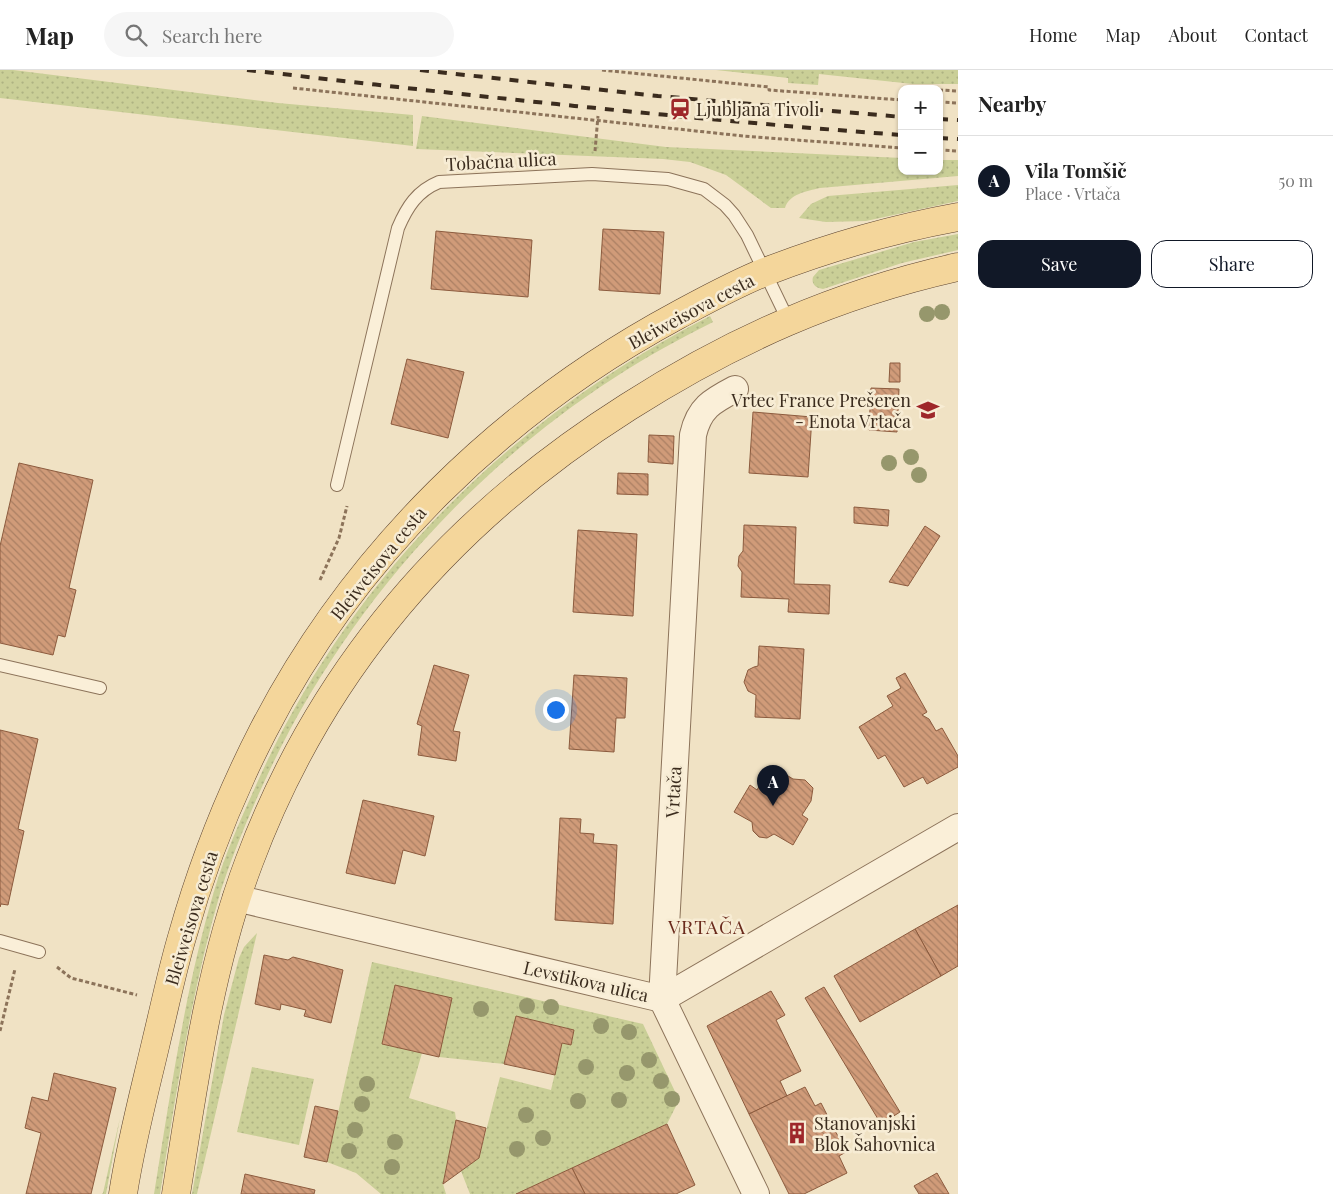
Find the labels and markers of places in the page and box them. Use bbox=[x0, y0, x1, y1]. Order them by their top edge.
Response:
station icon: Ljubljana Tivoli bbox=[667, 96, 693, 122]
place label: Ljubljana Tivoli bbox=[696, 97, 819, 121]
place label: Vrtec France Prešeren - Enota Vrtača bbox=[730, 388, 911, 433]
school or university icon: Vrtec France Prešeren - Enota Vrtača bbox=[915, 397, 941, 423]
pin: A bbox=[757, 765, 789, 806]
place label: Stanovanjski Blok Šahovnica bbox=[814, 1111, 935, 1156]
building icon: Stanovanjski Blok Šahovnica bbox=[784, 1120, 810, 1146]

